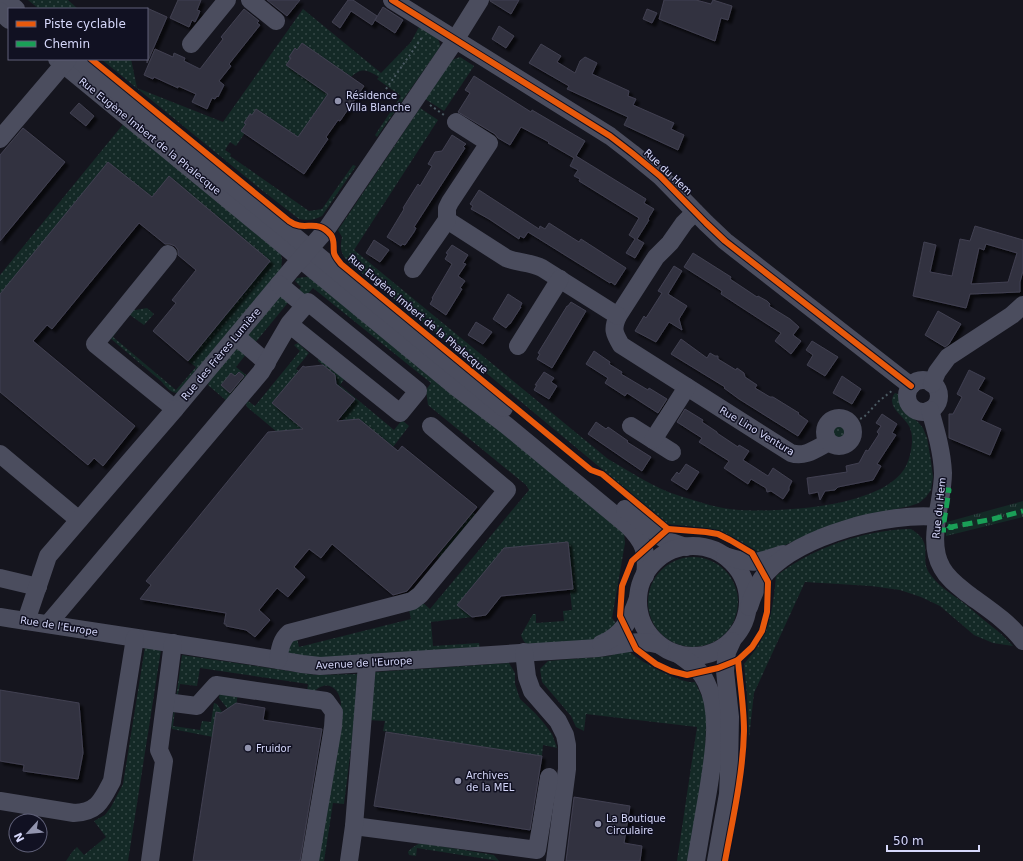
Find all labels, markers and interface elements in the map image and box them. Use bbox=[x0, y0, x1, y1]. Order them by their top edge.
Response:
legend bbox=[8, 8, 148, 60]
text: Piste cyclable bbox=[44, 17, 126, 31]
text: Chemin bbox=[44, 37, 90, 51]
street label: Rue Eugène Imbert de la Phalecque bbox=[77, 75, 223, 197]
place label: Résidence Villa Blanche bbox=[346, 90, 410, 113]
marker: Résidence Villa Blanche bbox=[333, 96, 343, 106]
street label: Rue du Hem bbox=[642, 147, 694, 197]
street label: Rue Eugène Imbert de la Phalecque bbox=[346, 252, 490, 376]
street label: Rue des Frères Lumière bbox=[179, 306, 263, 402]
street label: Rue Lino Ventura bbox=[718, 404, 796, 458]
street label: Rue du Hem bbox=[930, 477, 948, 539]
street label: Rue de l'Europe bbox=[19, 614, 99, 638]
street label: Avenue de l'Europe bbox=[315, 655, 413, 671]
marker: Fruidor bbox=[243, 743, 253, 753]
place label: Fruidor bbox=[256, 743, 292, 754]
place label: Archives de la MEL bbox=[466, 770, 515, 793]
marker: Archives de la MEL bbox=[453, 776, 463, 786]
north arrow bbox=[8, 813, 48, 853]
place label: La Boutique Circulaire bbox=[606, 813, 666, 836]
marker: La Boutique Circulaire bbox=[593, 819, 603, 829]
scale bar bbox=[887, 827, 979, 853]
text: N bbox=[12, 830, 27, 844]
text: 50 m bbox=[893, 834, 924, 848]

